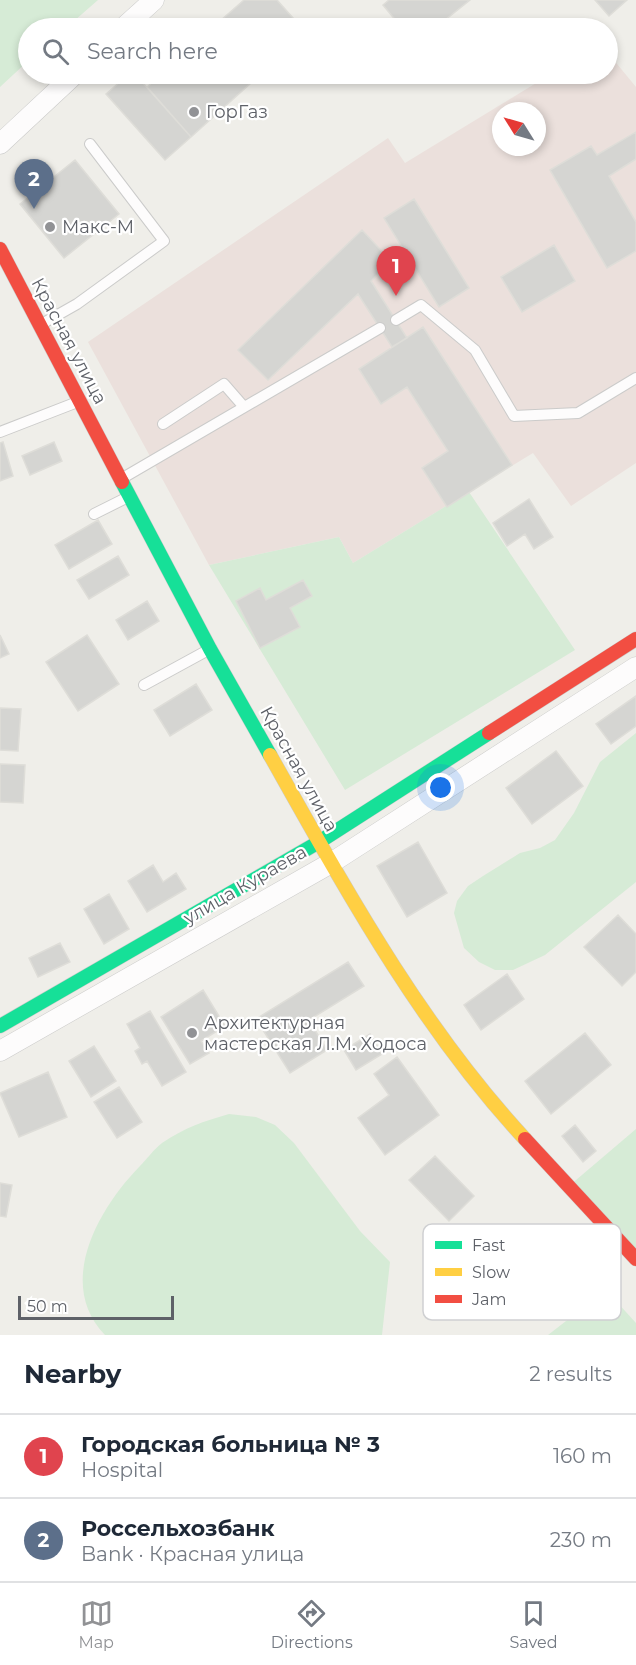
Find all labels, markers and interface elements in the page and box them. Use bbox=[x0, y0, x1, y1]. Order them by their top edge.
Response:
search box bbox=[18, 18, 618, 84]
icon: search bbox=[39, 35, 72, 68]
text: Search here bbox=[87, 38, 218, 65]
place label: ГорГаз bbox=[206, 101, 268, 123]
north arrow bbox=[492, 102, 546, 156]
marker: ГорГаз bbox=[187, 105, 201, 119]
pin: 2 bbox=[15, 160, 54, 209]
place label: Макс-М bbox=[62, 216, 134, 238]
marker: Макс-М bbox=[43, 220, 57, 234]
pin: 1 bbox=[376, 246, 416, 296]
street label: Красная улица bbox=[26, 274, 112, 408]
street label: Красная улица bbox=[255, 703, 343, 835]
your location bbox=[426, 773, 455, 802]
street label: улица Кураева bbox=[179, 841, 310, 930]
place label: Архитектурная мастерская Л.М. Ходоса bbox=[204, 1012, 427, 1055]
marker: Архитектурная мастерская Л.М. Ходоса bbox=[185, 1026, 199, 1040]
legend bbox=[423, 1224, 621, 1320]
text: Fast bbox=[472, 1236, 506, 1255]
text: Slow bbox=[472, 1263, 510, 1282]
text: Jam bbox=[471, 1290, 506, 1309]
scale bar bbox=[18, 1293, 174, 1320]
text: 50 m bbox=[27, 1297, 68, 1316]
text: Nearby bbox=[24, 1358, 121, 1390]
text: 2 results bbox=[529, 1362, 612, 1386]
text: Городская больница № 3 bbox=[81, 1431, 380, 1458]
text: 1 bbox=[40, 1444, 47, 1468]
text: 160 m bbox=[553, 1444, 612, 1468]
text: Hospital bbox=[81, 1458, 163, 1482]
text: Россельхозбанк bbox=[81, 1515, 275, 1542]
text: 2 bbox=[38, 1528, 49, 1552]
text: 230 m bbox=[550, 1528, 612, 1552]
text: Bank · Красная улица bbox=[81, 1542, 304, 1566]
tab: Map bbox=[78, 1597, 114, 1652]
tab: Directions bbox=[271, 1597, 353, 1652]
tab: Saved bbox=[510, 1597, 558, 1652]

